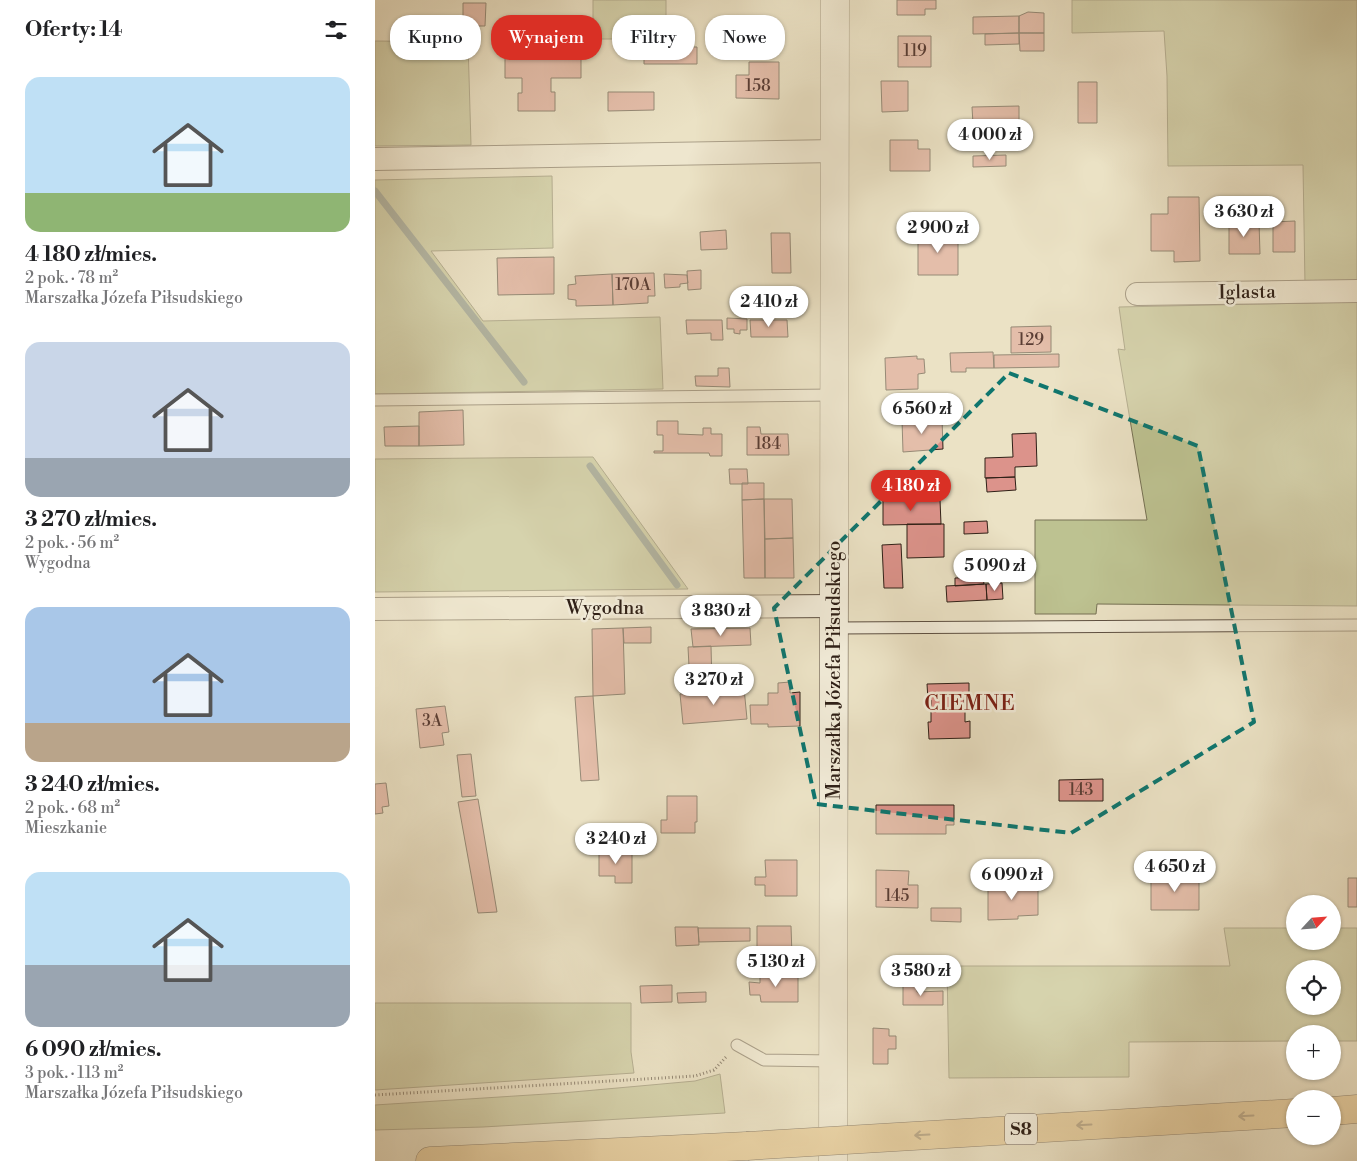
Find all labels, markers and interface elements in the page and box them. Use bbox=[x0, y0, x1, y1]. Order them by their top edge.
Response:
chip: Kupno bbox=[390, 15, 481, 60]
chip: Wynajem bbox=[491, 15, 602, 60]
chip: Filtry bbox=[612, 15, 695, 60]
chip: Nowe bbox=[705, 15, 785, 60]
icon: filters bbox=[322, 16, 350, 44]
text: Oferty: 14 bbox=[25, 17, 123, 43]
house number: 119 bbox=[903, 41, 927, 61]
house number: 158 bbox=[745, 76, 771, 96]
icon: home bbox=[143, 110, 233, 200]
pin: 4 000 zł bbox=[938, 119, 1042, 161]
text: 4 000 zł bbox=[958, 125, 1022, 145]
pin: 3 630 zł bbox=[1192, 196, 1296, 238]
text: 3 630 zł bbox=[1215, 202, 1273, 222]
pin: 2 900 zł bbox=[886, 212, 990, 254]
text: 2 900 zł bbox=[907, 218, 969, 238]
text: 4 180 zł/mies. bbox=[25, 242, 157, 268]
text: 2 pok. · 78 m² bbox=[25, 268, 118, 288]
house number: 170A bbox=[615, 275, 652, 295]
street label: Iglasta bbox=[1218, 279, 1276, 304]
pin: 2 410 zł bbox=[717, 286, 821, 328]
text: Marszałka Józefa Piłsudskiego bbox=[25, 288, 243, 308]
text: 2 410 zł bbox=[740, 292, 798, 312]
house number: 129 bbox=[1018, 330, 1044, 350]
icon: home bbox=[143, 375, 233, 465]
pin: 6 560 zł bbox=[870, 392, 974, 435]
text: 6 560 zł bbox=[892, 399, 952, 419]
house number: 184 bbox=[755, 434, 782, 454]
pin: 4 180 zł bbox=[859, 470, 963, 512]
text: 4 180 zł bbox=[882, 476, 940, 496]
text: 3 270 zł/mies. bbox=[25, 507, 157, 533]
text: 2 pok. · 56 m² bbox=[25, 533, 119, 553]
street label: Marszałka Józefa Piłsudskiego bbox=[822, 541, 846, 799]
pin: 5 090 zł bbox=[943, 550, 1047, 592]
text: Wygodna bbox=[25, 553, 91, 573]
text: 5 090 zł bbox=[964, 556, 1026, 576]
pin: 3 830 zł bbox=[669, 594, 773, 637]
street label: Wygodna bbox=[565, 596, 644, 620]
text: 3 830 zł bbox=[691, 601, 751, 621]
icon: home bbox=[143, 640, 233, 730]
pin: 3 270 zł bbox=[662, 664, 766, 706]
text: 3 270 zł bbox=[685, 670, 743, 690]
district label: CIEMNE bbox=[924, 691, 1016, 717]
house number: 3A bbox=[422, 711, 443, 731]
text: 3 240 zł/mies. bbox=[25, 772, 160, 798]
house number: 143 bbox=[1069, 780, 1093, 800]
text: 2 pok. · 68 m² bbox=[25, 798, 120, 818]
text: Mieszkanie bbox=[25, 818, 107, 838]
pin: 3 240 zł bbox=[564, 822, 668, 865]
text: 3 240 zł bbox=[586, 829, 646, 849]
pin: 4 650 zł bbox=[1123, 850, 1227, 893]
text: 4 650 zł bbox=[1145, 857, 1205, 877]
pin: 6 090 zł bbox=[960, 858, 1064, 901]
text: 6 090 zł bbox=[981, 865, 1043, 885]
house number: 145 bbox=[885, 886, 909, 906]
north arrow bbox=[1286, 895, 1341, 950]
map controls bbox=[1286, 895, 1341, 1145]
icon: home bbox=[143, 905, 233, 995]
pin: 5 130 zł bbox=[724, 946, 828, 988]
text: 5 130 zł bbox=[748, 952, 804, 972]
pin: 3 580 zł bbox=[869, 954, 973, 997]
button: locate bbox=[1286, 960, 1341, 1015]
text: 3 580 zł bbox=[891, 961, 951, 981]
button: + bbox=[1286, 1025, 1341, 1080]
text: 6 090 zł/mies. bbox=[25, 1037, 161, 1063]
text: 3 pok. · 113 m² bbox=[25, 1063, 123, 1083]
text: Marszałka Józefa Piłsudskiego bbox=[25, 1083, 243, 1103]
button: − bbox=[1286, 1090, 1341, 1145]
one-way arrow bbox=[1239, 1111, 1255, 1120]
road number: S8 bbox=[1005, 1114, 1037, 1144]
one-way arrow bbox=[1076, 1121, 1092, 1130]
one-way arrow bbox=[914, 1131, 930, 1140]

